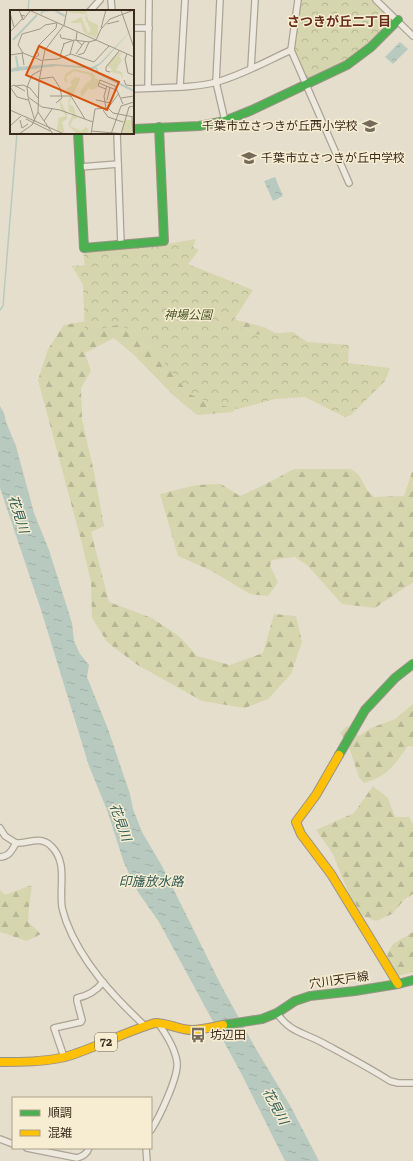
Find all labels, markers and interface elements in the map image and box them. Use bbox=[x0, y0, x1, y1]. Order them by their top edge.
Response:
inset map bbox=[10, 10, 134, 134]
district label: さつきが丘二丁目 bbox=[287, 14, 391, 29]
school or university icon: 千葉市立さつきが丘西小学校 bbox=[361, 117, 379, 135]
place label: 千葉市立さつきが丘西小学校 bbox=[202, 119, 358, 133]
school or university icon: 千葉市立さつきが丘中学校 bbox=[240, 149, 258, 167]
place label: 千葉市立さつきが丘中学校 bbox=[261, 151, 405, 165]
park label: 神場公園 bbox=[164, 308, 214, 322]
water label: 花見川 bbox=[5, 493, 32, 537]
water label: 花見川 bbox=[107, 801, 135, 845]
water label: 印旛放水路 bbox=[118, 874, 184, 889]
street label: 穴川天戸線 bbox=[308, 969, 370, 991]
bus stop icon: 坊辺田 bbox=[189, 1026, 207, 1044]
place label: 坊辺田 bbox=[210, 1028, 246, 1042]
road number: 72 bbox=[95, 1033, 117, 1051]
water label: 花見川 bbox=[260, 1085, 292, 1129]
legend bbox=[12, 1097, 152, 1149]
text: 順調 bbox=[48, 1106, 72, 1120]
text: 混雑 bbox=[48, 1126, 72, 1140]

